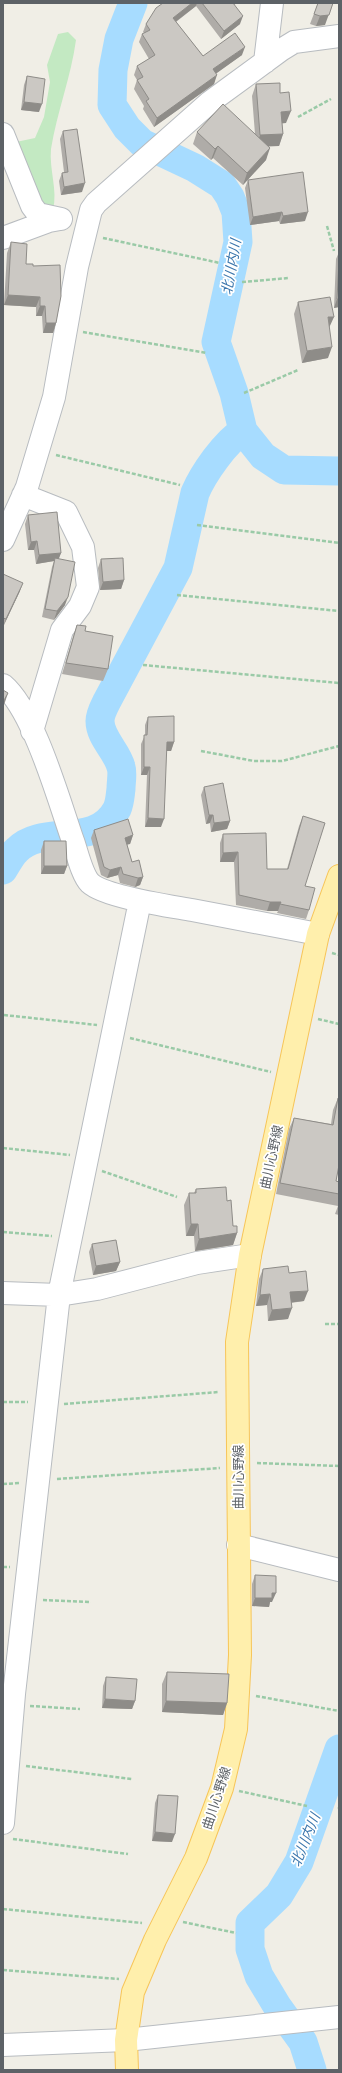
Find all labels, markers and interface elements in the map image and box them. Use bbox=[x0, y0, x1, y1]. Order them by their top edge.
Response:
water label: 北川内川 bbox=[217, 236, 245, 296]
street label: 曲川心野線 bbox=[256, 1124, 286, 1190]
street label: 曲川心野線 bbox=[230, 1444, 246, 1510]
street label: 曲川心野線 bbox=[198, 1765, 234, 1831]
water label: 北川内川 bbox=[286, 1809, 325, 1869]

